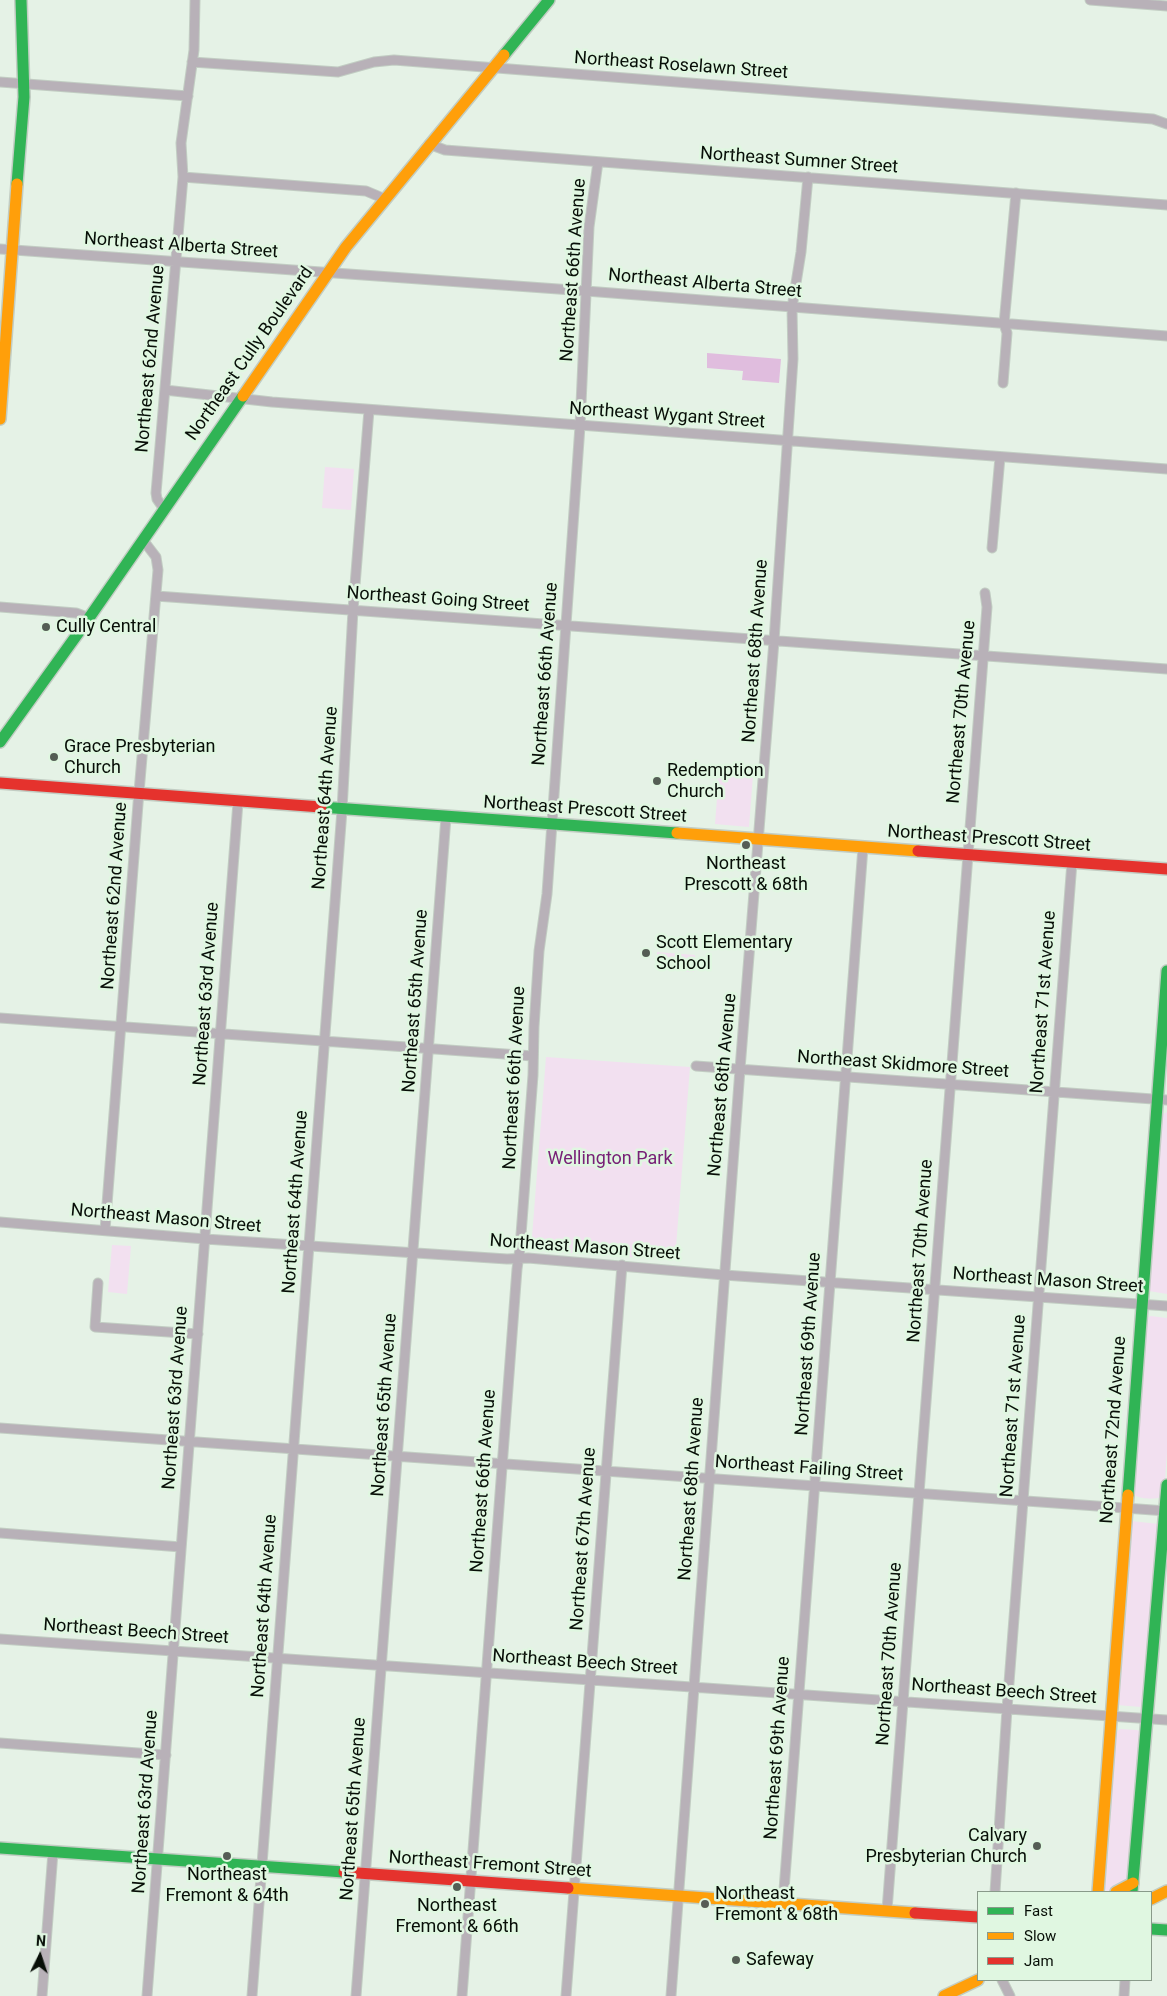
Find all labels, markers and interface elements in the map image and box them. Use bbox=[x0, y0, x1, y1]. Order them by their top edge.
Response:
street label: Northeast Roselawn Street bbox=[573, 48, 789, 84]
street label: Northeast Sumner Street bbox=[699, 143, 899, 179]
street label: Northeast 66th Avenue bbox=[557, 178, 591, 362]
street label: Northeast Alberta Street bbox=[83, 228, 279, 264]
street label: Northeast Cully Boulevard bbox=[182, 263, 318, 445]
street label: Northeast 62nd Avenue bbox=[132, 264, 170, 454]
street label: Northeast Alberta Street bbox=[607, 265, 803, 303]
street label: Northeast Wygant Street bbox=[568, 398, 766, 434]
street label: Northeast 68th Avenue bbox=[739, 559, 773, 743]
street label: Northeast 66th Avenue bbox=[529, 582, 563, 766]
street label: Northeast Going Street bbox=[346, 583, 530, 617]
place label: Cully Central bbox=[56, 616, 156, 638]
street label: Northeast 70th Avenue bbox=[943, 620, 981, 804]
marker: Cully Central bbox=[40, 621, 52, 633]
street label: Northeast 64th Avenue bbox=[309, 706, 343, 890]
place label: Grace Presbyterian Church bbox=[64, 736, 216, 779]
marker: Grace Presbyterian Church bbox=[48, 751, 60, 763]
place label: Redemption Church bbox=[667, 760, 764, 802]
marker: Redemption Church bbox=[651, 775, 663, 787]
street label: Northeast Prescott Street bbox=[483, 792, 687, 828]
street label: Northeast 62nd Avenue bbox=[98, 801, 132, 991]
street label: Northeast Prescott Street bbox=[887, 821, 1091, 857]
marker: Northeast Prescott & 68th bbox=[740, 839, 752, 851]
place label: Northeast Prescott & 68th bbox=[684, 853, 808, 896]
street label: Northeast 63rd Avenue bbox=[190, 901, 224, 1087]
street label: Northeast 65th Avenue bbox=[399, 909, 433, 1093]
street label: Northeast 71st Avenue bbox=[1027, 910, 1061, 1094]
place label: Scott Elementary School bbox=[656, 932, 792, 974]
marker: Scott Elementary School bbox=[640, 947, 652, 959]
street label: Northeast 66th Avenue bbox=[499, 986, 531, 1170]
street label: Northeast 68th Avenue bbox=[704, 993, 742, 1177]
street label: Northeast Skidmore Street bbox=[796, 1047, 1010, 1083]
street label: Northeast 64th Avenue bbox=[279, 1110, 313, 1294]
park label: Wellington Park bbox=[547, 1148, 673, 1170]
street label: Northeast 70th Avenue bbox=[904, 1159, 938, 1343]
street label: Northeast Mason Street bbox=[70, 1200, 262, 1238]
street label: Northeast Mason Street bbox=[489, 1231, 681, 1265]
street label: Northeast 69th Avenue bbox=[792, 1252, 826, 1436]
street label: Northeast Mason Street bbox=[952, 1264, 1144, 1298]
street label: Northeast 63rd Avenue bbox=[159, 1305, 193, 1491]
street label: Northeast 65th Avenue bbox=[368, 1313, 402, 1497]
street label: Northeast 71st Avenue bbox=[997, 1314, 1031, 1498]
street label: Northeast 72nd Avenue bbox=[1097, 1335, 1131, 1525]
street label: Northeast 66th Avenue bbox=[467, 1389, 501, 1573]
street label: Northeast 68th Avenue bbox=[675, 1397, 709, 1581]
street label: Northeast 67th Avenue bbox=[567, 1447, 601, 1631]
street label: Northeast Failing Street bbox=[714, 1452, 904, 1486]
street label: Northeast 64th Avenue bbox=[248, 1514, 282, 1698]
street label: Northeast 70th Avenue bbox=[873, 1562, 907, 1746]
street label: Northeast Beech Street bbox=[42, 1615, 230, 1649]
street label: Northeast Beech Street bbox=[491, 1646, 679, 1680]
street label: Northeast 69th Avenue bbox=[761, 1656, 795, 1840]
street label: Northeast Beech Street bbox=[910, 1675, 1098, 1709]
street label: Northeast 63rd Avenue bbox=[129, 1709, 163, 1895]
street label: Northeast 65th Avenue bbox=[337, 1717, 371, 1901]
place label: Calvary Presbyterian Church bbox=[865, 1825, 1027, 1868]
marker: Calvary Presbyterian Church bbox=[1031, 1840, 1043, 1852]
street label: Northeast Fremont Street bbox=[388, 1847, 592, 1883]
marker: Northeast Fremont & 64th bbox=[221, 1850, 233, 1862]
place label: Northeast Fremont & 64th bbox=[165, 1864, 289, 1906]
marker: Northeast Fremont & 66th bbox=[451, 1881, 463, 1893]
place label: Northeast Fremont & 68th bbox=[715, 1883, 838, 1926]
legend bbox=[977, 1891, 1152, 1981]
place label: Northeast Fremont & 66th bbox=[395, 1895, 519, 1938]
marker: Northeast Fremont & 68th bbox=[699, 1898, 711, 1910]
text: Fast bbox=[1024, 1902, 1053, 1920]
text: Slow bbox=[1024, 1927, 1056, 1945]
north arrow bbox=[15, 1931, 65, 1981]
text: N bbox=[36, 1933, 47, 1949]
place label: Safeway bbox=[746, 1949, 814, 1971]
text: Jam bbox=[1024, 1952, 1054, 1970]
marker: Safeway bbox=[730, 1954, 742, 1966]

